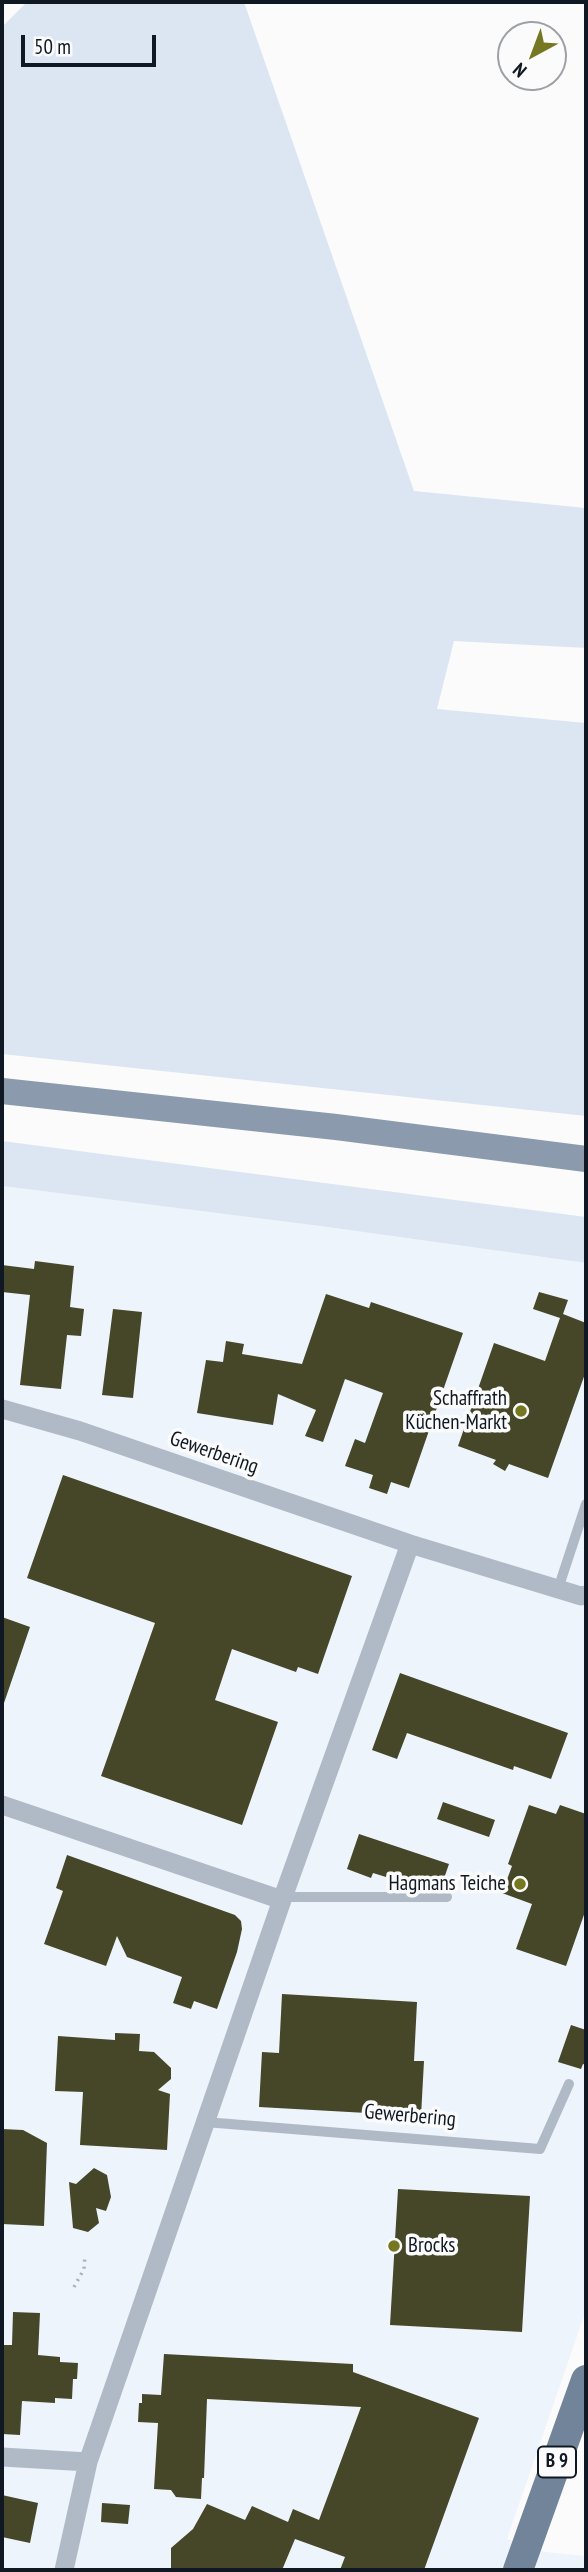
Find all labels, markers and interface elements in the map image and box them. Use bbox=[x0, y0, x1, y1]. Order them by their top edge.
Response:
scale bar bbox=[24, 21, 159, 65]
north arrow bbox=[497, 21, 567, 91]
text: 50 m bbox=[34, 33, 71, 60]
text: N bbox=[508, 58, 531, 83]
place label: Schaffrath Küchen-Markt bbox=[405, 1386, 507, 1436]
marker: Schaffrath Küchen-Markt bbox=[513, 1403, 529, 1419]
street label: Gewerbering bbox=[166, 1426, 262, 1480]
place label: Hagmans Teiche bbox=[389, 1871, 506, 1897]
marker: Hagmans Teiche bbox=[512, 1876, 528, 1892]
street label: Gewerbering bbox=[363, 2099, 457, 2133]
place label: Brocks bbox=[408, 2233, 455, 2259]
marker: Brocks bbox=[386, 2238, 402, 2254]
road number: B 9 bbox=[538, 2446, 576, 2478]

